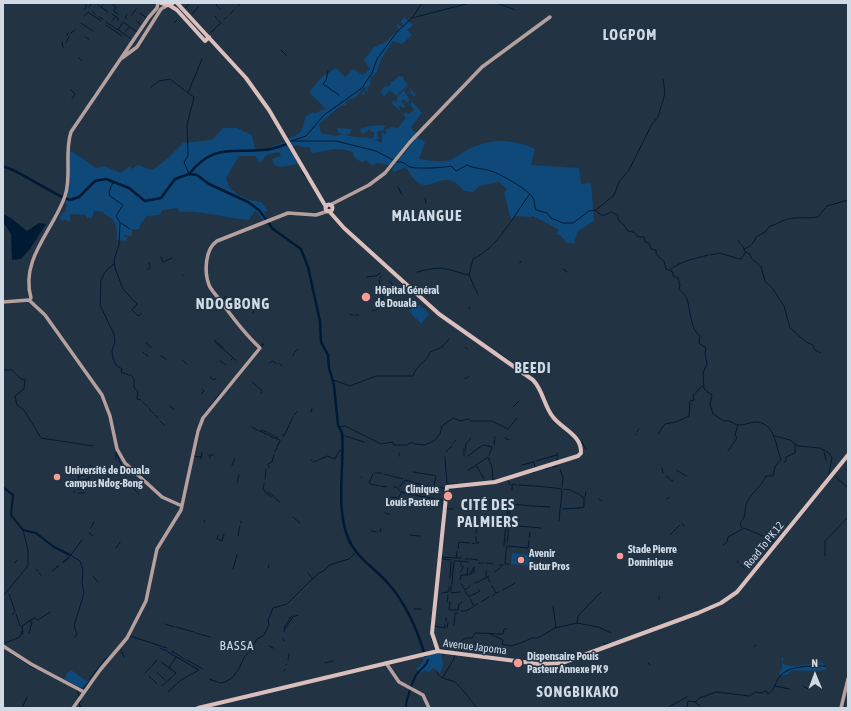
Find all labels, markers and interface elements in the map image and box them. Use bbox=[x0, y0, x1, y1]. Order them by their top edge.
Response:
district label: LOGPOM bbox=[603, 26, 657, 44]
district label: MALANGUE bbox=[392, 207, 462, 225]
place label: Hôpital Général de Douala bbox=[375, 284, 439, 310]
marker: Hôpital Général de Douala bbox=[360, 291, 372, 303]
district label: NDOGBONG bbox=[196, 295, 270, 313]
district label: BEEDI bbox=[514, 359, 552, 377]
place label: Université de Douala campus Ndog-Bong bbox=[65, 464, 149, 490]
marker: Université de Douala campus Ndog-Bong bbox=[52, 472, 62, 482]
place label: Clinique Louis Pasteur bbox=[386, 483, 439, 509]
marker: Clinique Louis Pasteur bbox=[442, 490, 454, 502]
district label: CITÉ DES PALMIERS bbox=[457, 496, 519, 531]
street label: Road To PK 12 bbox=[741, 519, 787, 571]
place label: Stade Pierre Dominique bbox=[628, 543, 677, 569]
place label: Avenir Futur Pros bbox=[529, 547, 570, 573]
marker: Stade Pierre Dominique bbox=[615, 551, 625, 561]
marker: Avenir Futur Pros bbox=[516, 555, 526, 565]
street label: Avenue Japoma bbox=[442, 637, 508, 657]
district label: BASSA bbox=[220, 638, 254, 654]
place label: Dispensaire Pouis Pasteur Annexe PK 9 bbox=[527, 650, 609, 676]
north arrow bbox=[795, 655, 835, 695]
marker: Dispensaire Pouis Pasteur Annexe PK 9 bbox=[512, 657, 524, 669]
text: N bbox=[811, 657, 818, 669]
district label: SONGBIKAKO bbox=[536, 683, 620, 701]

